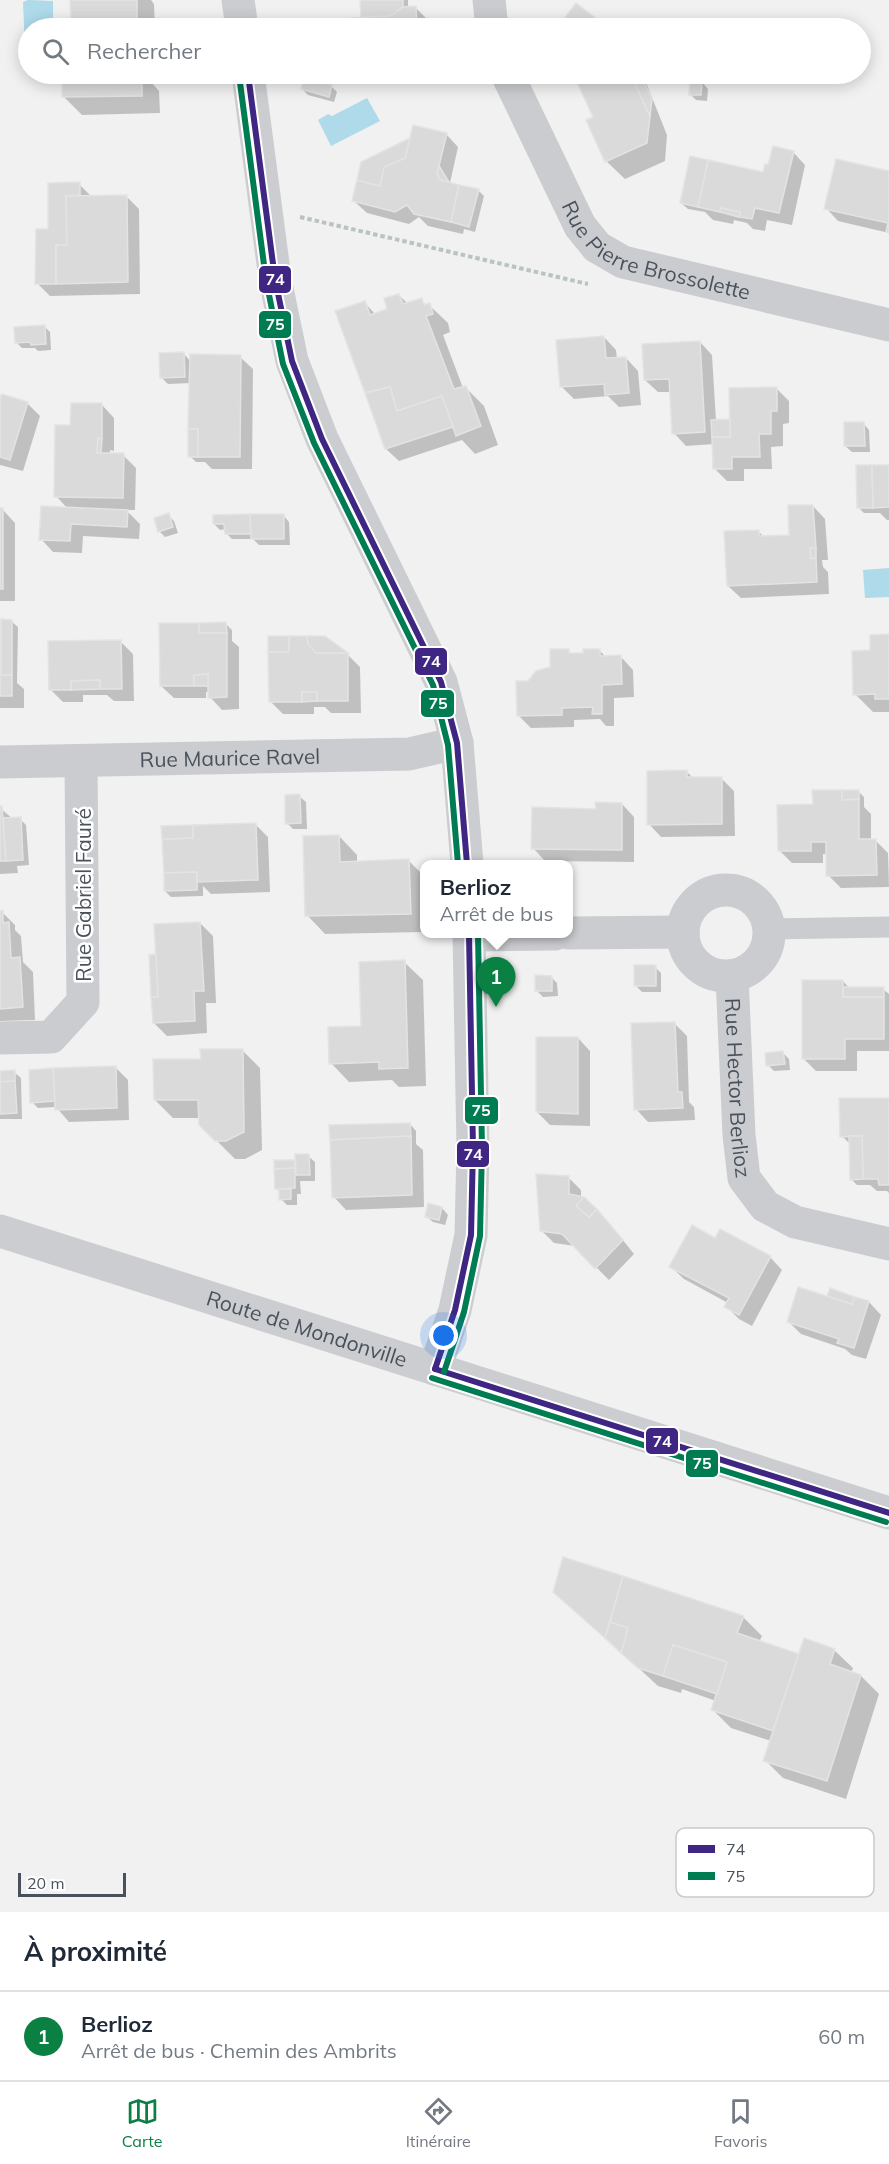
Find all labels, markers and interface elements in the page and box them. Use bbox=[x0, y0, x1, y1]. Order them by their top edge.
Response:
search box bbox=[18, 18, 871, 84]
icon: search bbox=[39, 35, 72, 68]
text: Rechercher bbox=[87, 37, 201, 65]
street label: Rue Pierre Brossolette bbox=[557, 196, 753, 305]
line badge: 74 bbox=[258, 265, 292, 294]
text: 74 bbox=[265, 269, 285, 289]
line badge: 75 bbox=[258, 310, 292, 339]
text: 75 bbox=[265, 314, 285, 334]
line badge: 74 bbox=[414, 647, 448, 676]
text: 74 bbox=[421, 651, 441, 671]
line badge: 75 bbox=[420, 689, 455, 718]
text: 75 bbox=[428, 693, 448, 713]
street label: Rue Maurice Ravel bbox=[139, 743, 320, 772]
street label: Rue Gabriel Fauré bbox=[70, 808, 96, 982]
popup bbox=[420, 860, 573, 938]
text: Berlioz bbox=[440, 873, 511, 901]
text: Arrêt de bus bbox=[440, 901, 553, 926]
pin: 1 bbox=[476, 958, 516, 1007]
street label: Rue Hector Berlioz bbox=[720, 997, 757, 1179]
line badge: 75 bbox=[464, 1096, 499, 1125]
text: 75 bbox=[471, 1100, 491, 1120]
line badge: 74 bbox=[456, 1140, 490, 1168]
text: 74 bbox=[463, 1144, 483, 1164]
street label: Route de Mondonville bbox=[203, 1284, 410, 1372]
your location bbox=[429, 1321, 458, 1350]
line badge: 74 bbox=[645, 1427, 679, 1455]
text: 74 bbox=[652, 1431, 672, 1451]
line badge: 75 bbox=[685, 1449, 719, 1478]
text: 75 bbox=[692, 1453, 712, 1473]
legend bbox=[676, 1828, 874, 1897]
text: 74 bbox=[726, 1839, 746, 1859]
text: 75 bbox=[726, 1866, 745, 1886]
scale bar bbox=[18, 1870, 126, 1898]
text: 20 m bbox=[27, 1873, 64, 1893]
text: À proximité bbox=[24, 1935, 167, 1968]
text: Berlioz bbox=[81, 2010, 153, 2038]
text: 1 bbox=[38, 2024, 50, 2049]
text: 60 m bbox=[818, 2024, 865, 2049]
text: Arrêt de bus · Chemin des Ambrits bbox=[81, 2038, 397, 2063]
tab: Carte bbox=[122, 2095, 162, 2151]
tab: Itinéraire bbox=[406, 2095, 471, 2151]
tab: Favoris bbox=[714, 2095, 767, 2151]

